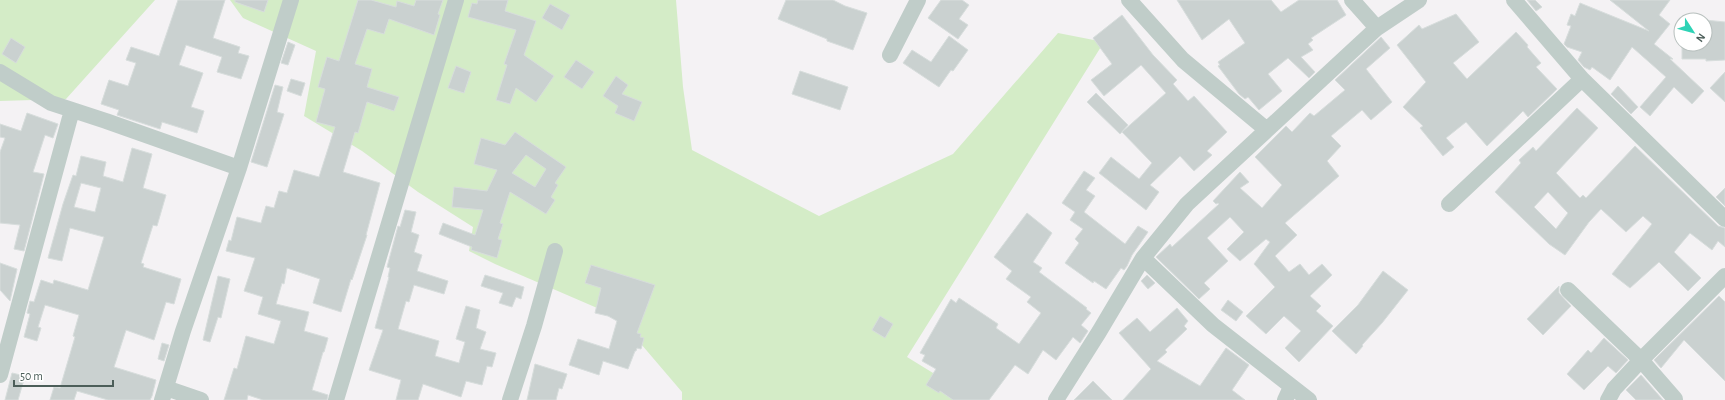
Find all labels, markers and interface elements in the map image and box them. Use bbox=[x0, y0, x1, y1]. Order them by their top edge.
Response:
north arrow bbox=[1673, 12, 1713, 52]
text: N bbox=[1694, 31, 1707, 44]
scale bar bbox=[14, 362, 113, 388]
text: 50 m bbox=[20, 370, 43, 382]

